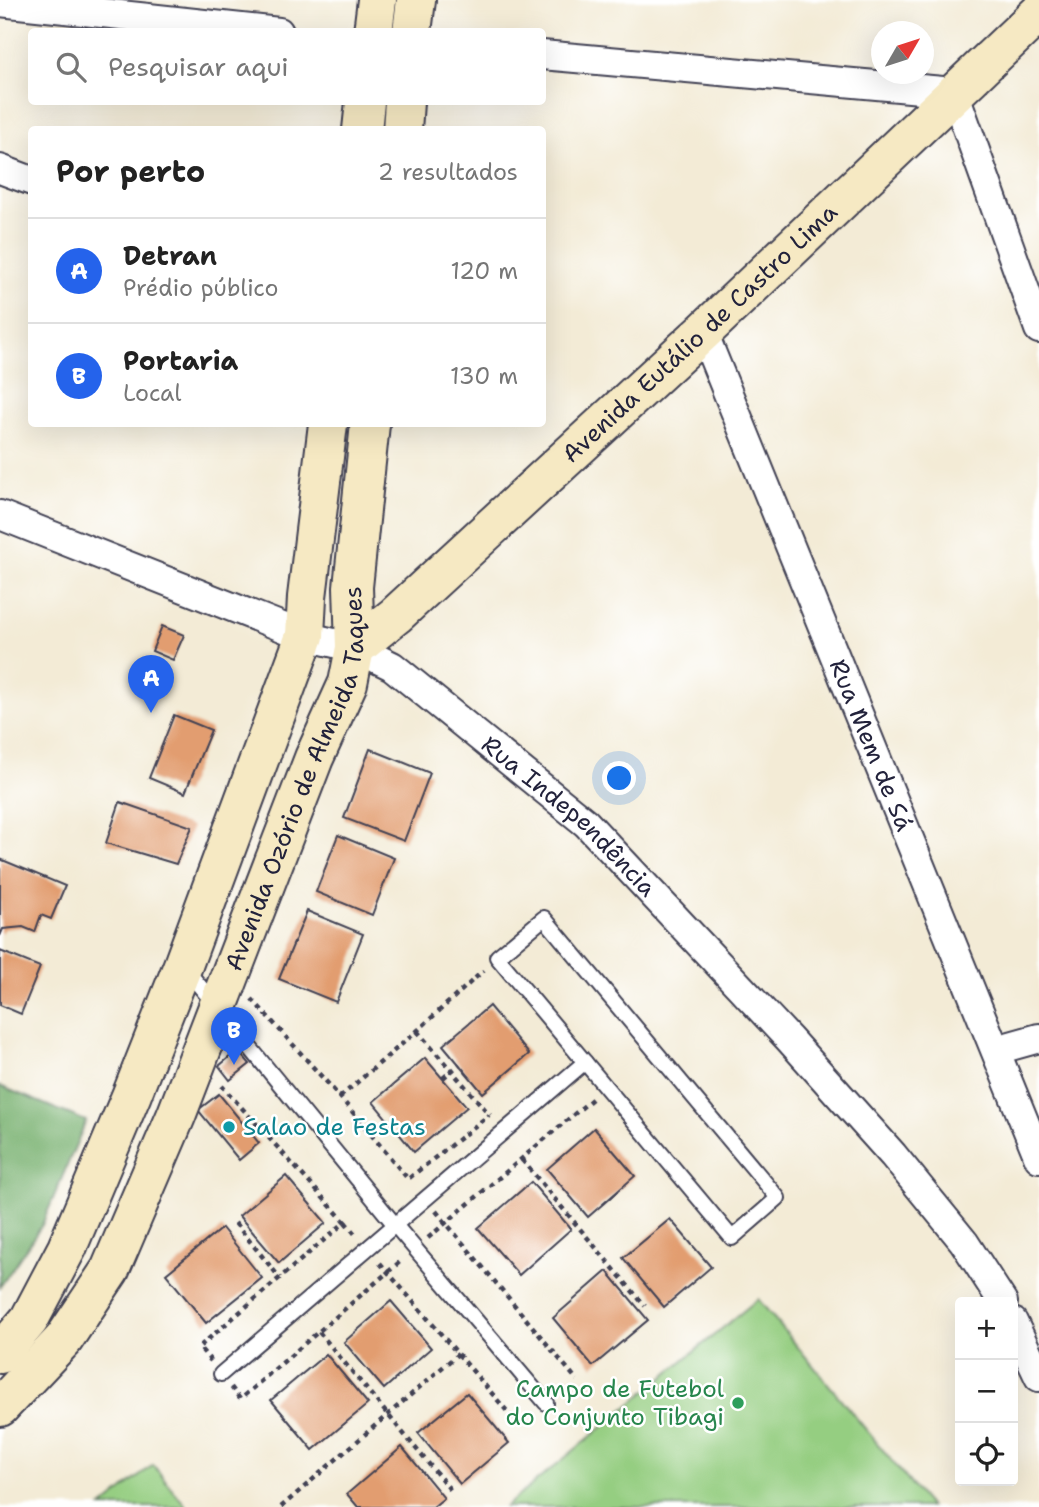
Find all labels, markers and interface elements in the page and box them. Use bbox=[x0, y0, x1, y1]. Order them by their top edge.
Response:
north arrow bbox=[871, 21, 934, 84]
search box bbox=[28, 28, 546, 105]
icon: search bbox=[52, 48, 90, 86]
text: Pesquisar aqui bbox=[108, 49, 289, 84]
text: Por perto bbox=[56, 151, 205, 192]
text: 2 resultados bbox=[378, 157, 518, 187]
street label: Avenida Eutálio de Castro Lima bbox=[555, 197, 844, 470]
text: Detran bbox=[123, 238, 217, 273]
text: A bbox=[70, 256, 88, 286]
text: 120 m bbox=[450, 256, 518, 286]
text: Prédio público bbox=[123, 273, 278, 303]
text: Portaria bbox=[123, 343, 238, 378]
text: B bbox=[72, 361, 86, 391]
text: 130 m bbox=[450, 361, 518, 391]
text: Local bbox=[123, 378, 181, 408]
street label: Avenida Ozório de Almeida Taques bbox=[218, 586, 371, 975]
street label: Rua Mem de Sá bbox=[822, 654, 920, 836]
pin: A bbox=[128, 655, 174, 713]
street label: Rua Independência bbox=[475, 729, 663, 904]
your location bbox=[602, 761, 636, 795]
pin: B bbox=[211, 1007, 257, 1065]
place label: Salao de Festas bbox=[243, 1111, 426, 1143]
marker: Salao de Festas bbox=[221, 1119, 237, 1135]
map controls bbox=[955, 1297, 1018, 1486]
button: + bbox=[955, 1297, 1018, 1360]
button: − bbox=[955, 1360, 1018, 1423]
place label: Campo de Futebol do Conjunto Tibagi bbox=[505, 1373, 725, 1433]
marker: Campo de Futebol do Conjunto Tibagi bbox=[730, 1395, 746, 1411]
button: locate bbox=[955, 1423, 1018, 1486]

